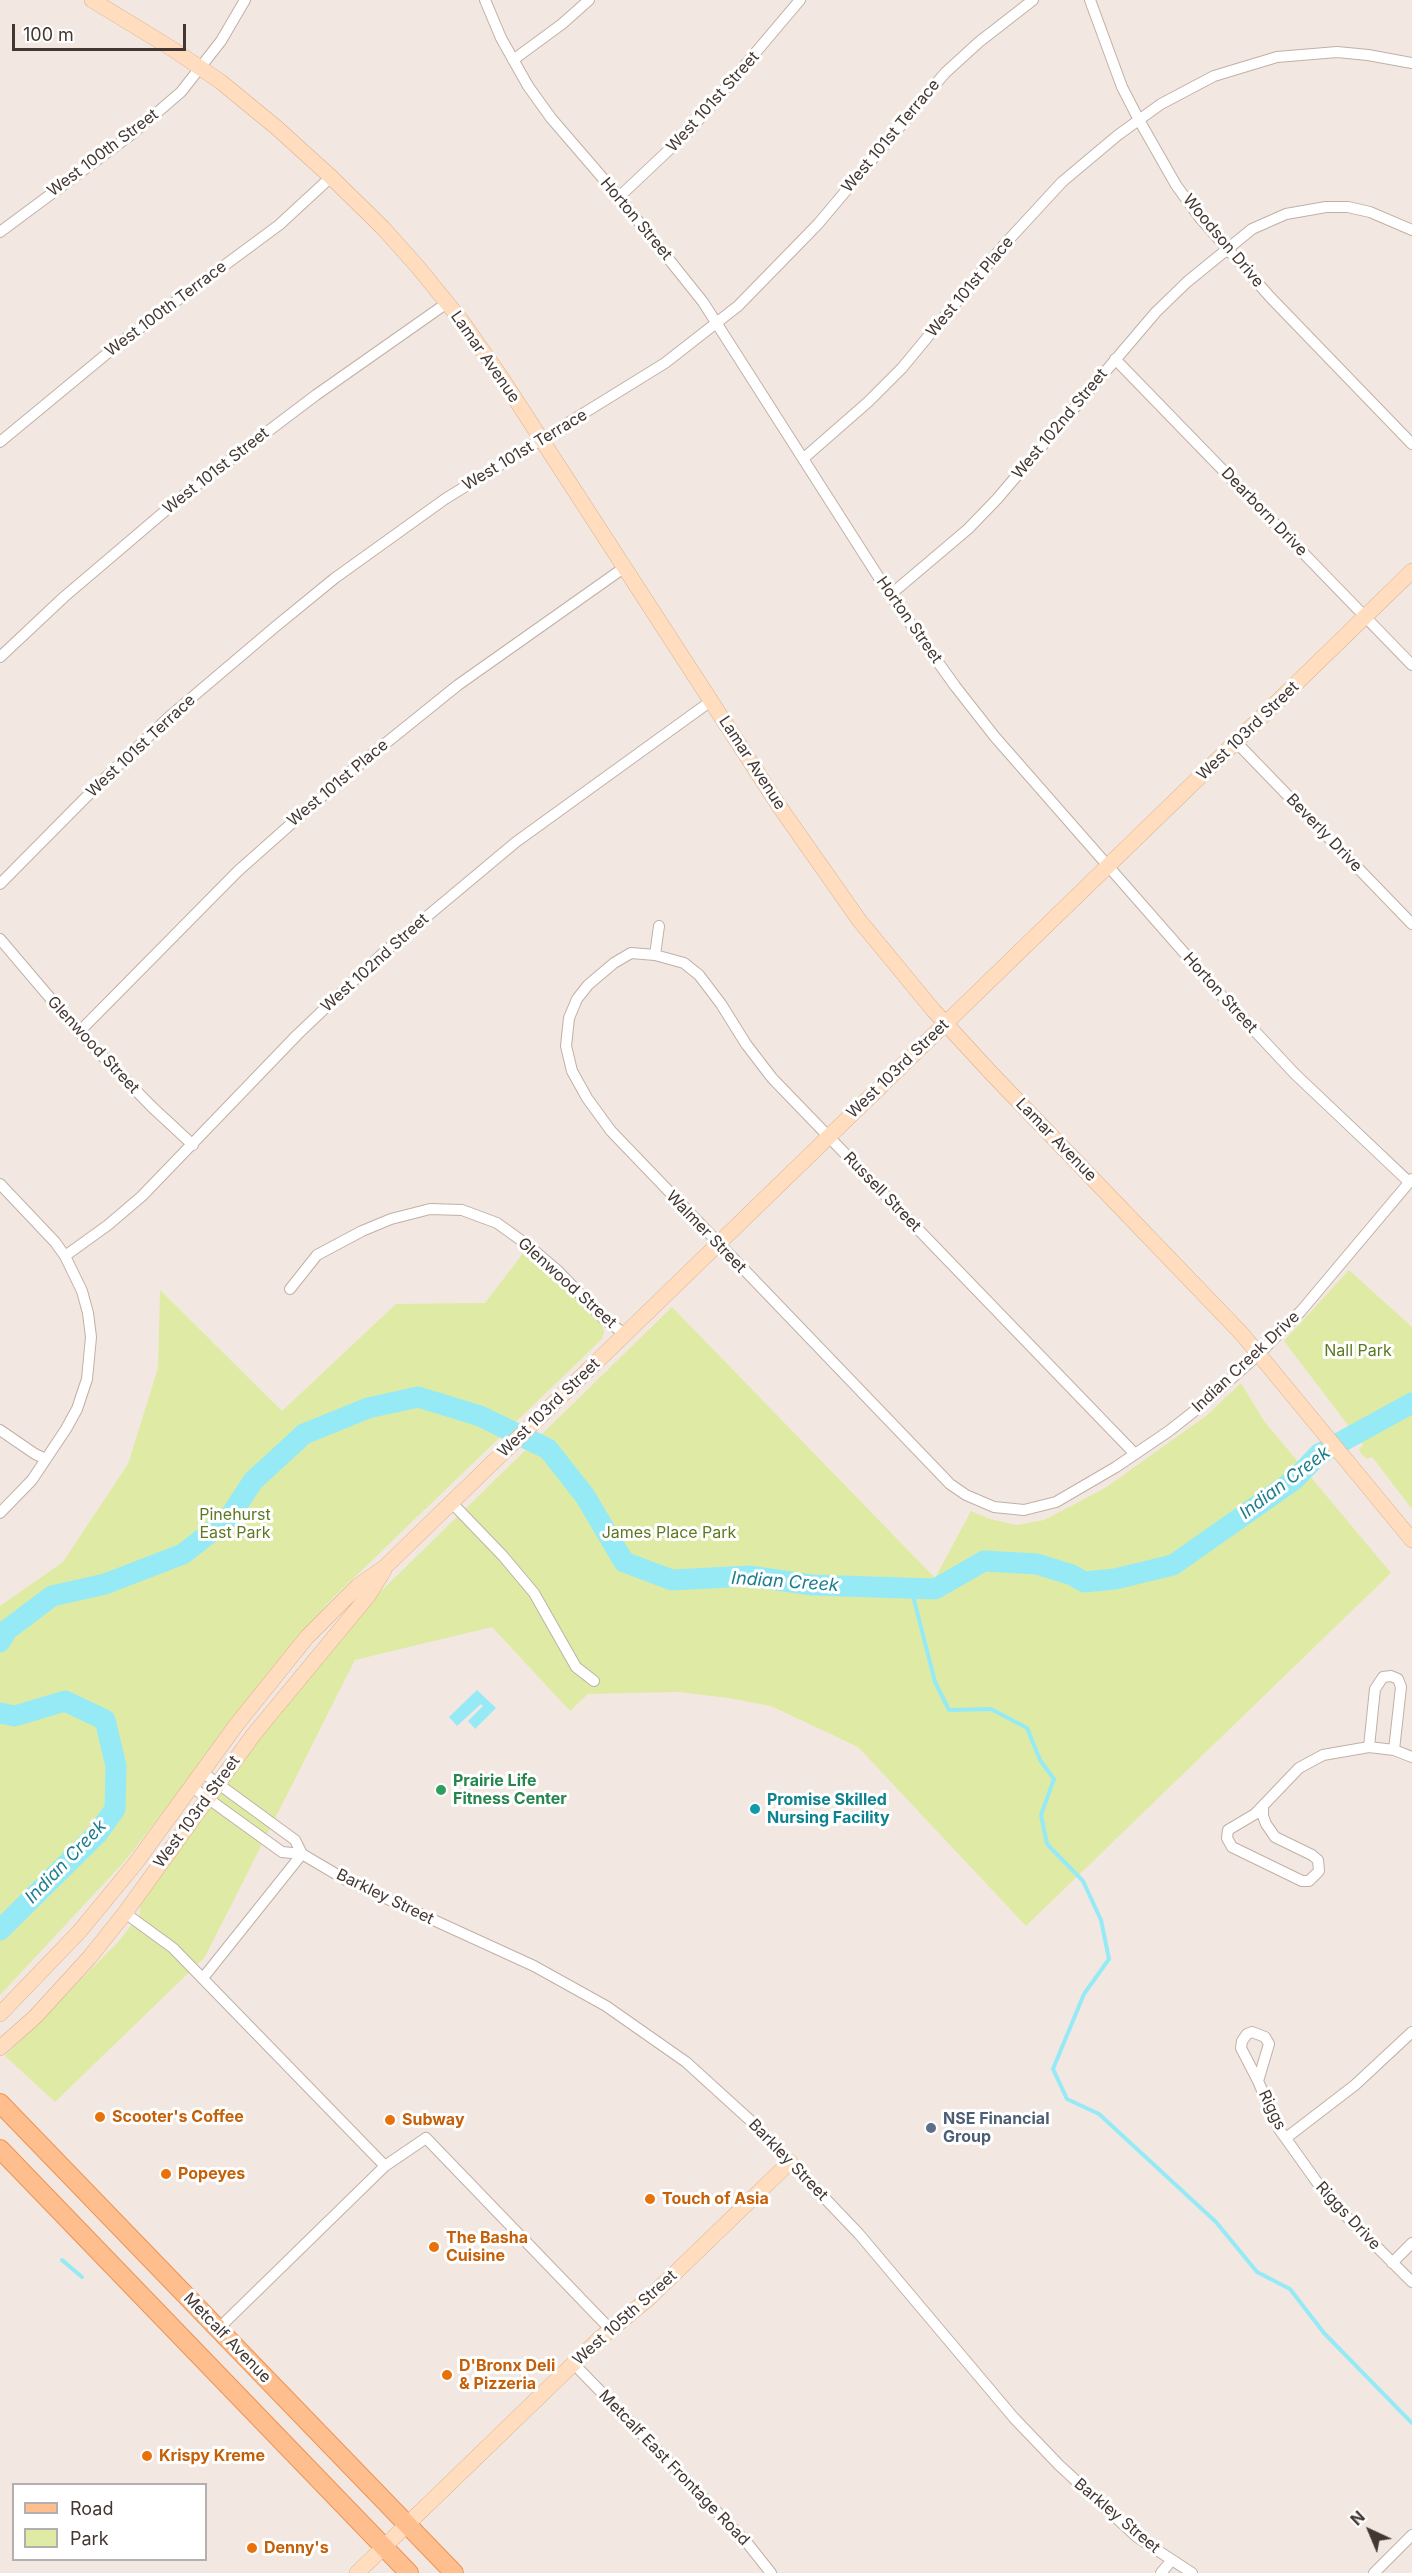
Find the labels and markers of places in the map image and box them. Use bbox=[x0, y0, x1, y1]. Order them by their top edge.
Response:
place label: Prairie Life Fitness Center bbox=[453, 1771, 567, 1809]
marker: Prairie Life Fitness Center bbox=[434, 1783, 448, 1797]
place label: Promise Skilled Nursing Facility bbox=[767, 1790, 890, 1828]
marker: Promise Skilled Nursing Facility bbox=[748, 1802, 762, 1816]
place label: Scooter's Coffee bbox=[112, 2107, 244, 2127]
place label: NSE Financial Group bbox=[943, 2109, 1049, 2147]
marker: Scooter's Coffee bbox=[93, 2110, 107, 2124]
place label: Subway bbox=[402, 2110, 465, 2130]
marker: Subway bbox=[383, 2113, 397, 2127]
marker: NSE Financial Group bbox=[924, 2121, 938, 2135]
place label: Popeyes bbox=[178, 2164, 245, 2184]
marker: Popeyes bbox=[159, 2167, 173, 2181]
place label: Touch of Asia bbox=[662, 2189, 769, 2209]
marker: Touch of Asia bbox=[643, 2192, 657, 2206]
place label: The Basha Cuisine bbox=[446, 2228, 528, 2266]
marker: The Basha Cuisine bbox=[427, 2240, 441, 2254]
place label: D'Bronx Deli & Pizzeria bbox=[459, 2356, 555, 2394]
marker: D'Bronx Deli & Pizzeria bbox=[440, 2368, 454, 2382]
place label: Krispy Kreme bbox=[159, 2446, 265, 2466]
marker: Krispy Kreme bbox=[140, 2449, 154, 2463]
place label: Denny's bbox=[264, 2538, 329, 2558]
marker: Denny's bbox=[245, 2541, 259, 2555]

